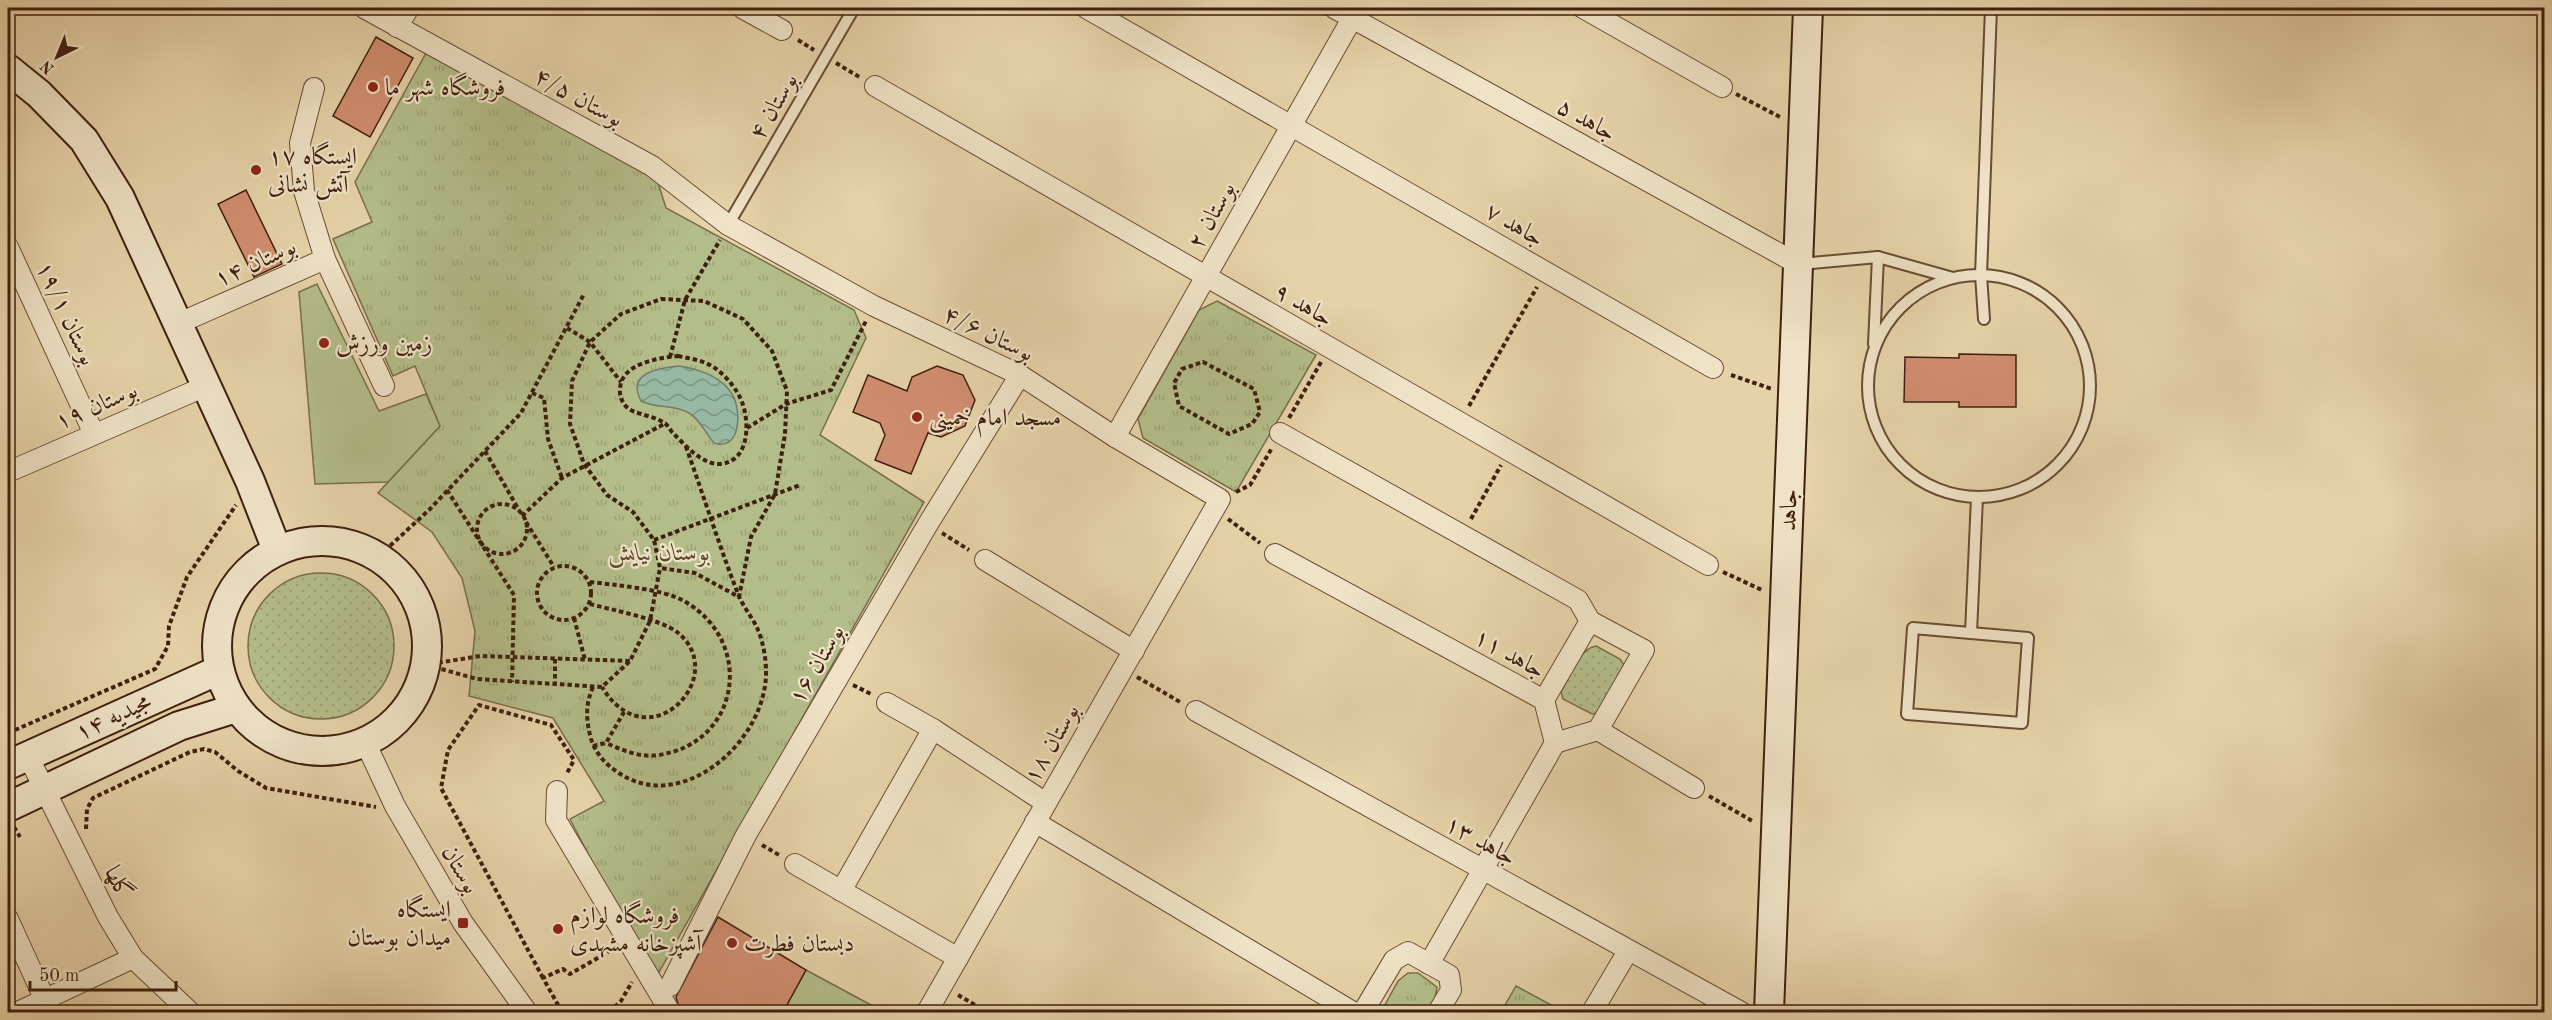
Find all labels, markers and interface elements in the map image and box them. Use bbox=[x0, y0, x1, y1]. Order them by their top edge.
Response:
north arrow bbox=[27, 27, 87, 87]
text: N bbox=[38, 56, 58, 77]
street label: بوستان ۴/۵ bbox=[529, 65, 626, 134]
street label: بوستان ۴ bbox=[746, 70, 804, 145]
place label: فروشگاه شهر ما bbox=[385, 72, 505, 102]
marker: فروشگاه شهر ما bbox=[366, 80, 380, 94]
street label: جاهد ۵ bbox=[1553, 95, 1619, 147]
place label: ایستگاه ۱۷ آتش نشانی bbox=[268, 141, 357, 200]
marker: ایستگاه ۱۷ آتش نشانی bbox=[249, 163, 263, 177]
street label: بوستان ۲ bbox=[1185, 179, 1242, 254]
street label: جاهد ۷ bbox=[1481, 200, 1547, 252]
street label: بوستان ۱۴ bbox=[211, 235, 301, 293]
street label: بوستان ۱۹/۱ bbox=[30, 258, 100, 370]
street label: جاهد ۹ bbox=[1270, 280, 1336, 332]
street label: بوستان ۴/۶ bbox=[939, 303, 1037, 368]
place label: زمین ورزش bbox=[336, 333, 432, 357]
marker: زمین ورزش bbox=[317, 336, 331, 350]
street label: بوستان ۱۹ bbox=[52, 379, 142, 436]
place label: مسجد امام خمینی bbox=[929, 407, 1061, 438]
marker: مسجد امام خمینی bbox=[910, 410, 924, 424]
street label: جاهد bbox=[1777, 489, 1803, 532]
park label: بوستان نیایش bbox=[608, 542, 711, 568]
street label: بوستان ۱۶ bbox=[786, 622, 851, 709]
street label: جاهد ۱۱ bbox=[1470, 626, 1549, 684]
street label: مجیدیه ۱۴ bbox=[72, 690, 156, 747]
street label: بوستان ۱۸ bbox=[1021, 701, 1086, 788]
street label: جاهد ۱۳ bbox=[1441, 813, 1520, 871]
street label: بوستان bbox=[435, 842, 483, 899]
street label: گلها bbox=[99, 860, 140, 903]
place label: ایستگاه میدان بوستان bbox=[347, 894, 451, 952]
place label: فروشگاه لوازم آشپزخانه مشهدی bbox=[570, 900, 704, 959]
marker: ایستگاه میدان بوستان bbox=[456, 916, 470, 930]
marker: فروشگاه لوازم آشپزخانه مشهدی bbox=[551, 922, 565, 936]
place label: دبستان فطرت bbox=[744, 933, 854, 958]
marker: دبستان فطرت bbox=[725, 936, 739, 950]
scale bar bbox=[30, 954, 176, 992]
text: 50 m bbox=[39, 967, 79, 985]

